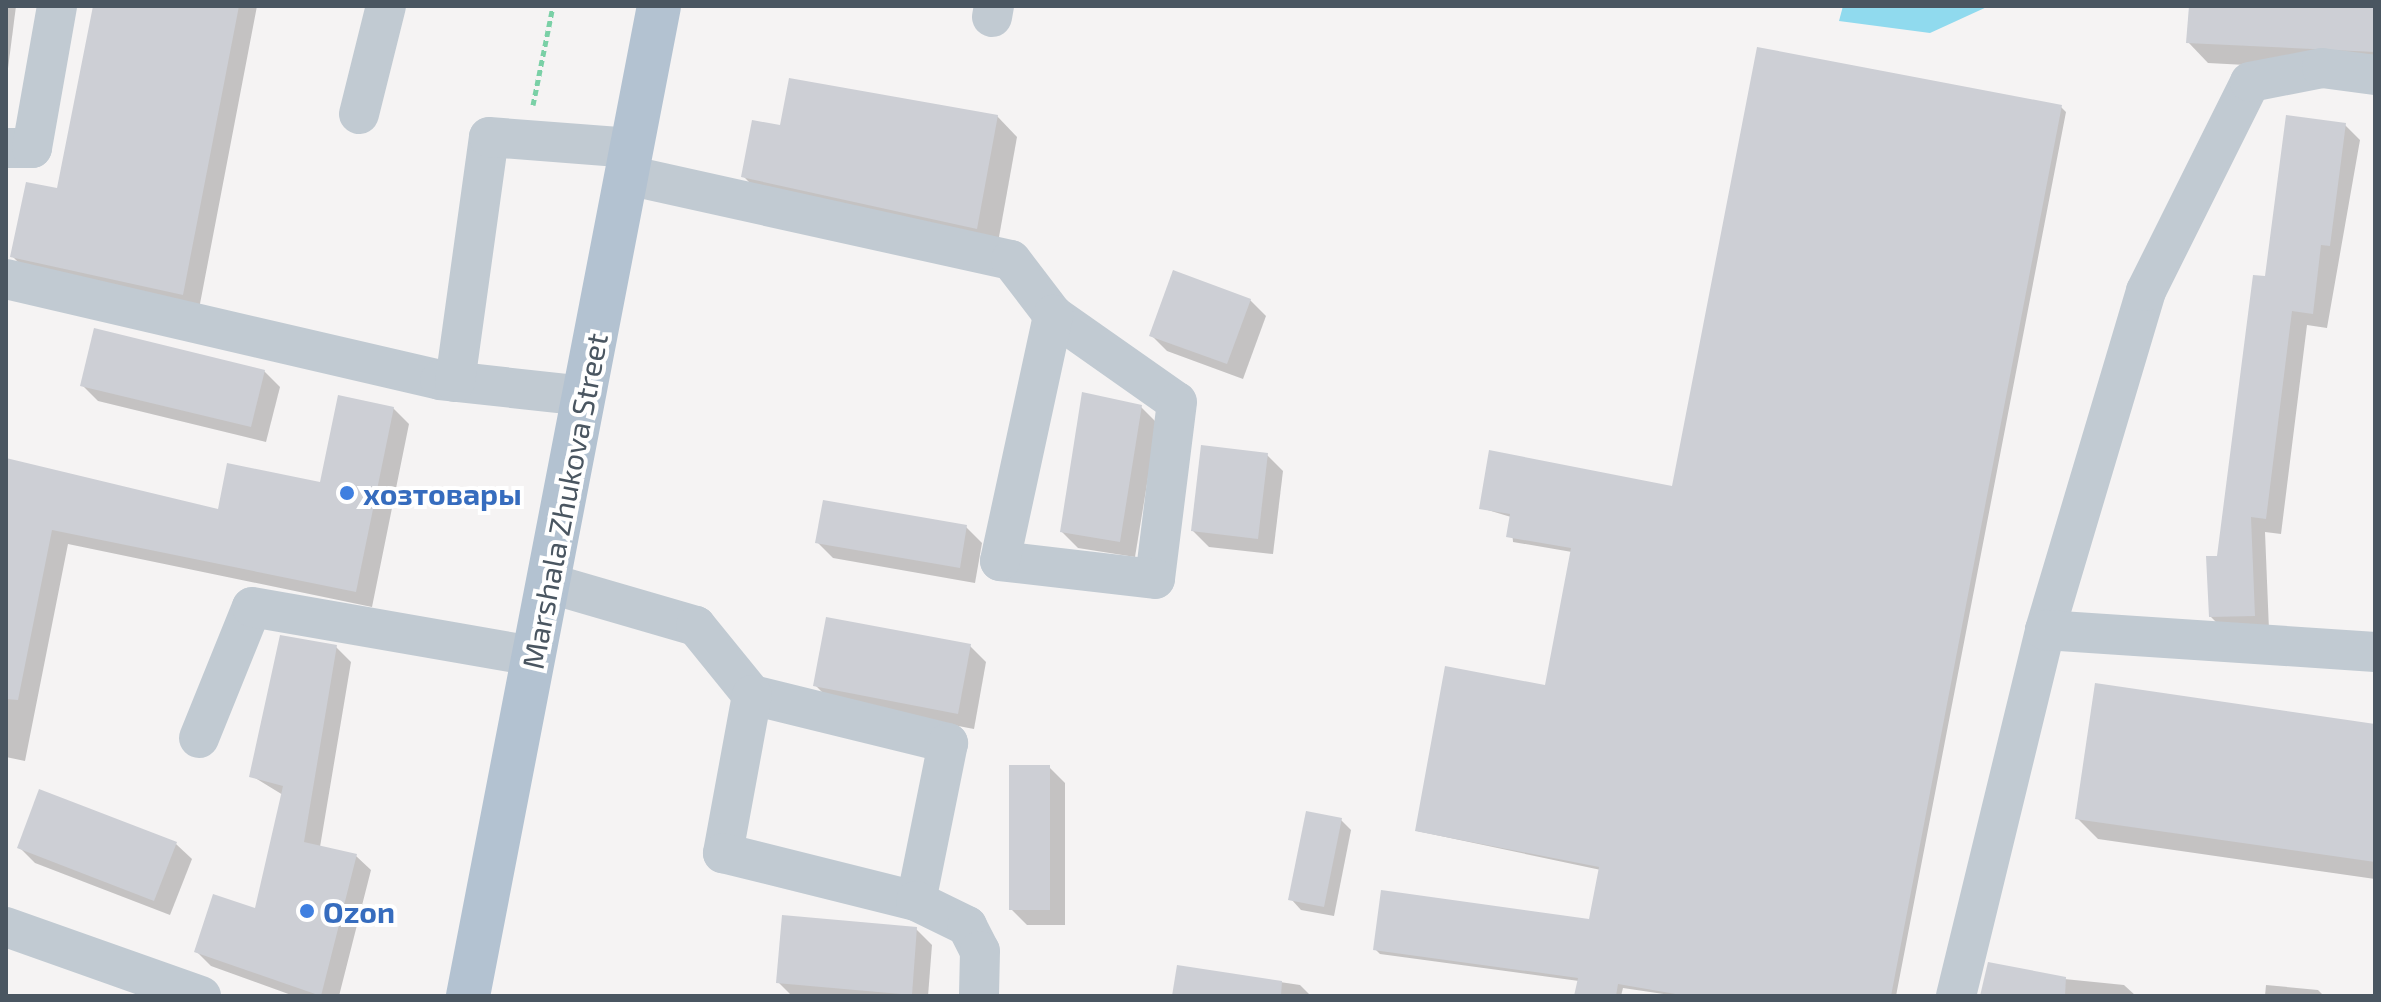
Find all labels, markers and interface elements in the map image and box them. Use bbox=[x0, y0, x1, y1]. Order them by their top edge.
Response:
street label: Marshala Zhukova Street bbox=[514, 330, 614, 672]
place label: хозтовары bbox=[363, 475, 522, 511]
marker: хозтовары bbox=[338, 484, 356, 502]
place label: Ozon bbox=[323, 893, 395, 929]
marker: Ozon bbox=[298, 902, 316, 920]

